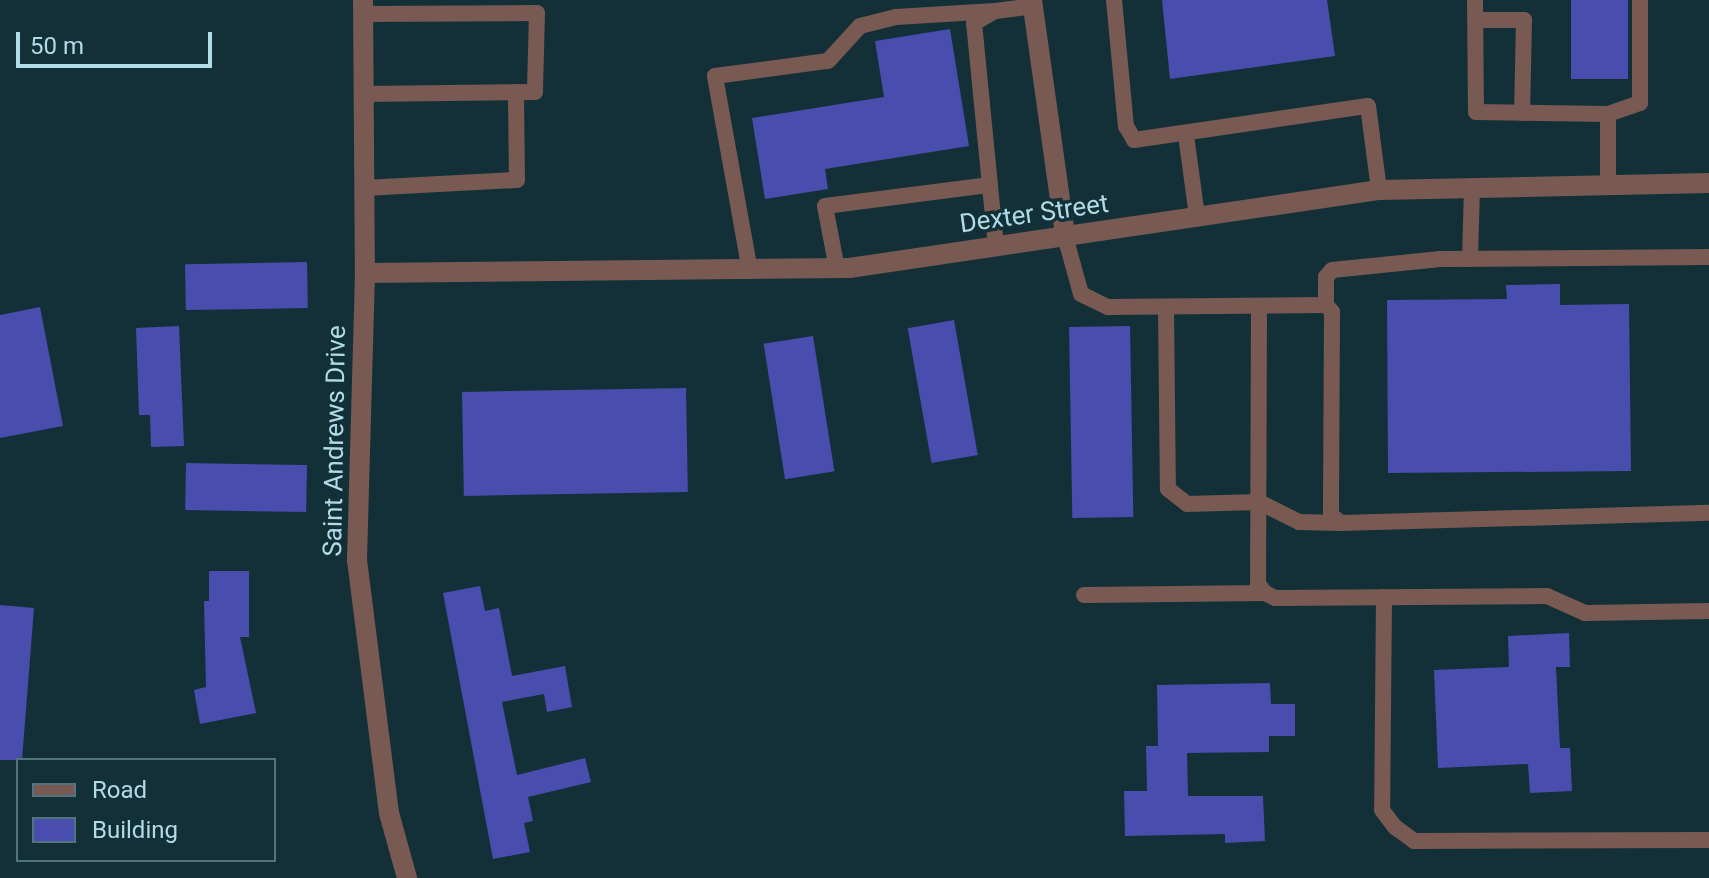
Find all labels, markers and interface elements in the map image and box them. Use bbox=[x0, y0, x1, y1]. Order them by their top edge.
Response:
scale bar bbox=[20, 16, 216, 66]
text: 50 m bbox=[30, 32, 84, 60]
street label: Dexter Street bbox=[958, 188, 1110, 240]
street label: Saint Andrews Drive bbox=[317, 325, 353, 557]
legend bbox=[16, 758, 276, 862]
text: Road bbox=[92, 776, 147, 804]
text: Building bbox=[92, 816, 178, 844]

